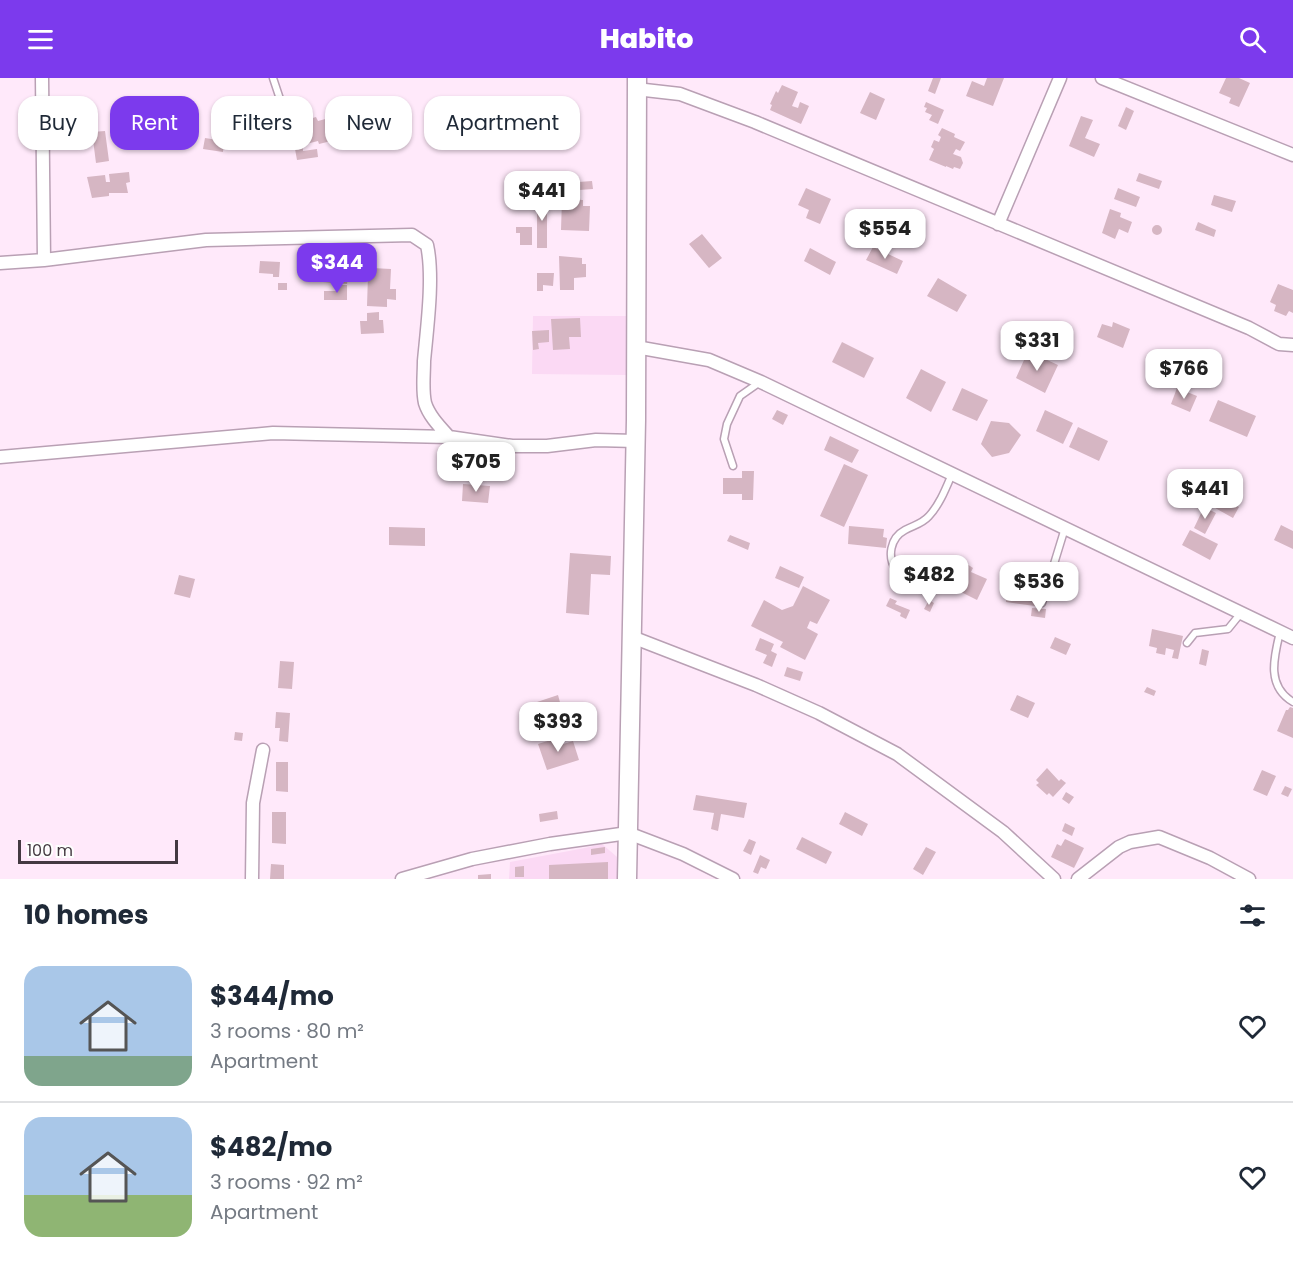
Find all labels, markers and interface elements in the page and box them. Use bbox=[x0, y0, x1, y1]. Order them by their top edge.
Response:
text: Habito bbox=[600, 20, 693, 57]
icon: menu bbox=[24, 23, 57, 56]
icon: search bbox=[1236, 23, 1269, 56]
chip: Buy bbox=[18, 96, 98, 150]
chip: Rent bbox=[110, 96, 199, 150]
chip: Filters bbox=[211, 96, 313, 150]
chip: New bbox=[325, 96, 412, 150]
chip: Apartment bbox=[424, 96, 580, 150]
pin: $441 bbox=[506, 171, 578, 222]
text: $441 bbox=[518, 176, 566, 204]
pin: $554 bbox=[849, 209, 921, 260]
text: $554 bbox=[859, 214, 911, 242]
pin: $344 bbox=[301, 243, 373, 294]
text: $344 bbox=[311, 248, 363, 276]
pin: $331 bbox=[1001, 321, 1073, 372]
text: $331 bbox=[1015, 326, 1059, 354]
pin: $766 bbox=[1148, 349, 1220, 400]
text: $766 bbox=[1159, 354, 1209, 382]
pin: $705 bbox=[440, 442, 512, 493]
text: $705 bbox=[451, 447, 501, 475]
pin: $441 bbox=[1169, 469, 1241, 520]
text: $441 bbox=[1181, 474, 1229, 502]
pin: $482 bbox=[893, 555, 965, 606]
text: $482 bbox=[903, 560, 955, 588]
pin: $536 bbox=[1003, 562, 1075, 613]
text: $536 bbox=[1014, 567, 1065, 595]
pin: $393 bbox=[522, 702, 594, 753]
text: $393 bbox=[533, 707, 583, 735]
scale bar bbox=[18, 837, 178, 864]
text: 100 m bbox=[27, 839, 73, 862]
text: 10 homes bbox=[24, 897, 148, 933]
icon: filters bbox=[1236, 899, 1269, 932]
text: $344/mo bbox=[210, 978, 334, 1014]
icon: home bbox=[72, 990, 144, 1062]
icon: heart bbox=[1236, 1010, 1269, 1043]
text: 3 rooms · 80 m² bbox=[210, 1017, 364, 1045]
text: Apartment bbox=[210, 1047, 318, 1075]
text: $482/mo bbox=[210, 1129, 332, 1165]
icon: home bbox=[72, 1141, 144, 1213]
icon: heart bbox=[1236, 1161, 1269, 1194]
text: 3 rooms · 92 m² bbox=[210, 1168, 363, 1196]
text: Apartment bbox=[210, 1198, 318, 1226]

